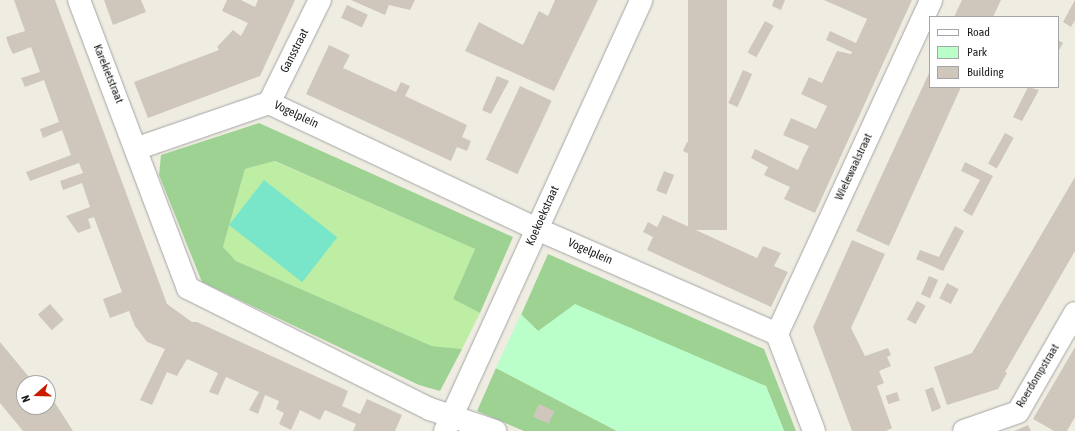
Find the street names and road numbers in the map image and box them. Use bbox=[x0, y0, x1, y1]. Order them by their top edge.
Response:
street label: Gansstraat bbox=[278, 27, 312, 75]
street label: Karekietstraat bbox=[90, 42, 126, 106]
street label: Vogelplein bbox=[271, 98, 321, 132]
street label: Wielewaalstraat bbox=[832, 131, 876, 203]
street label: Koekoekstraat bbox=[523, 184, 563, 248]
street label: Vogelplein bbox=[565, 236, 615, 268]
street label: Roerdompstraat bbox=[1013, 341, 1063, 411]

